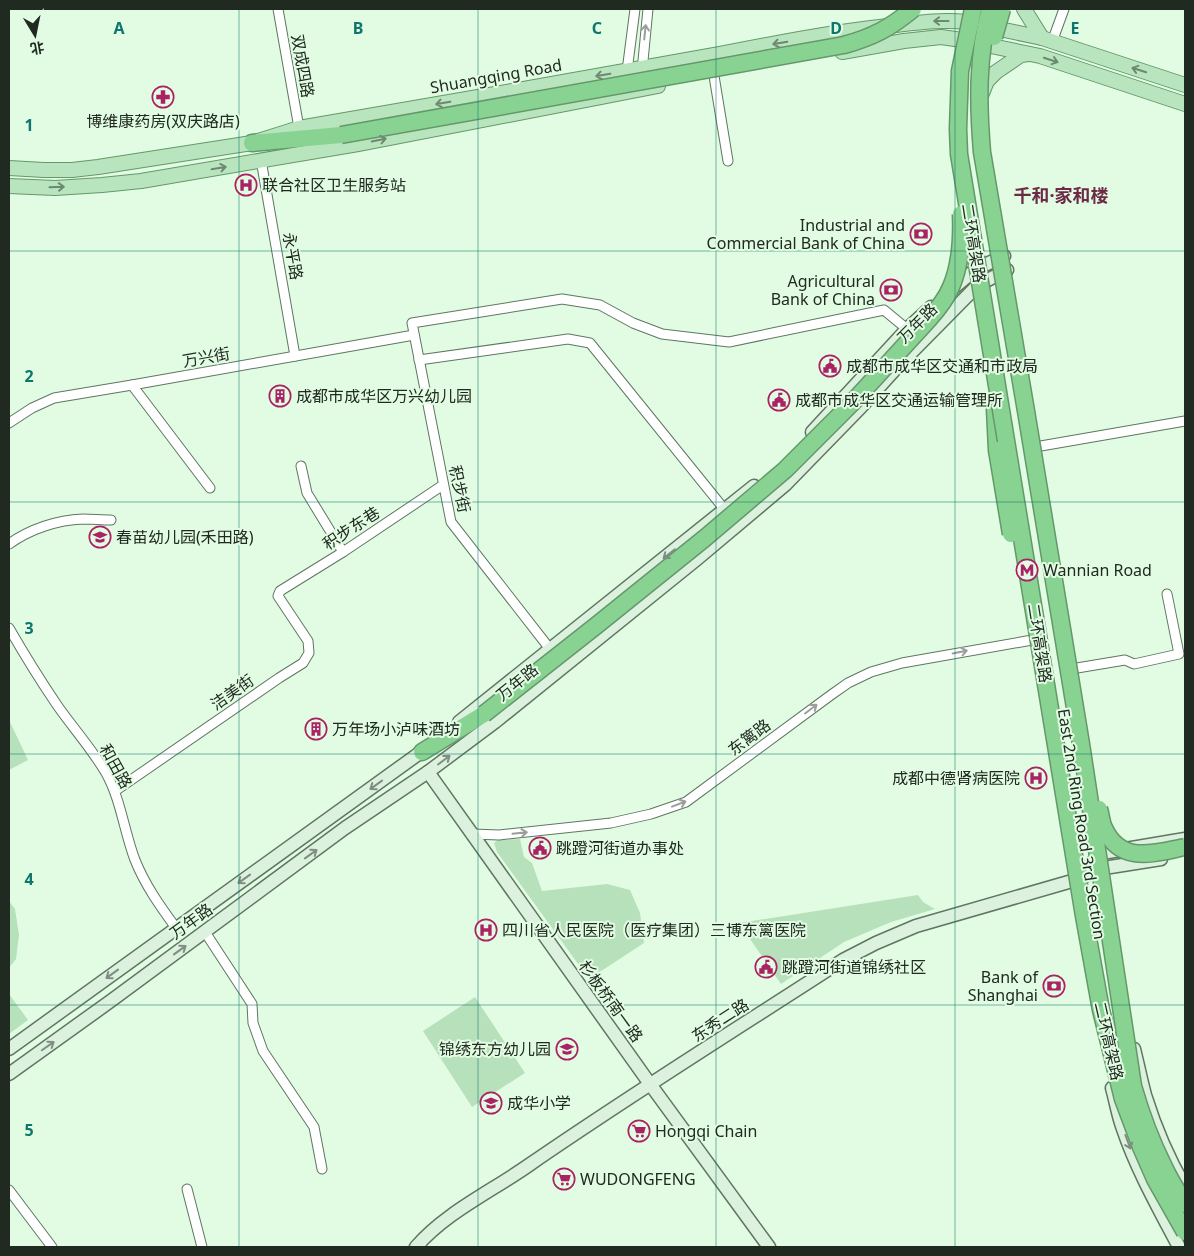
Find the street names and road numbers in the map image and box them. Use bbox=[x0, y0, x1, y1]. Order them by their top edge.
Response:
street label: 双成四路 bbox=[287, 33, 319, 99]
street label: Shuangqing Road bbox=[428, 54, 564, 98]
street label: 二环高架路 bbox=[957, 202, 991, 284]
street label: 永平路 bbox=[278, 230, 308, 282]
street label: 万年路 bbox=[892, 298, 942, 348]
street label: 万兴街 bbox=[180, 342, 232, 372]
street label: 积步街 bbox=[444, 463, 476, 515]
street label: 积步东巷 bbox=[318, 501, 384, 555]
street label: 二环高架路 bbox=[1023, 602, 1057, 684]
street label: 万年路 bbox=[491, 658, 543, 706]
street label: 洁美街 bbox=[206, 669, 258, 715]
street label: East 2nd Ring Road 3rd Section bbox=[1053, 707, 1111, 941]
street label: 东篱路 bbox=[723, 714, 775, 760]
street label: 和田路 bbox=[95, 740, 137, 792]
street label: 万年路 bbox=[165, 898, 217, 944]
street label: 杉板桥南一路 bbox=[574, 956, 648, 1046]
street label: 东秀二路 bbox=[687, 993, 753, 1047]
street label: 二环高架路 bbox=[1089, 1000, 1129, 1082]

